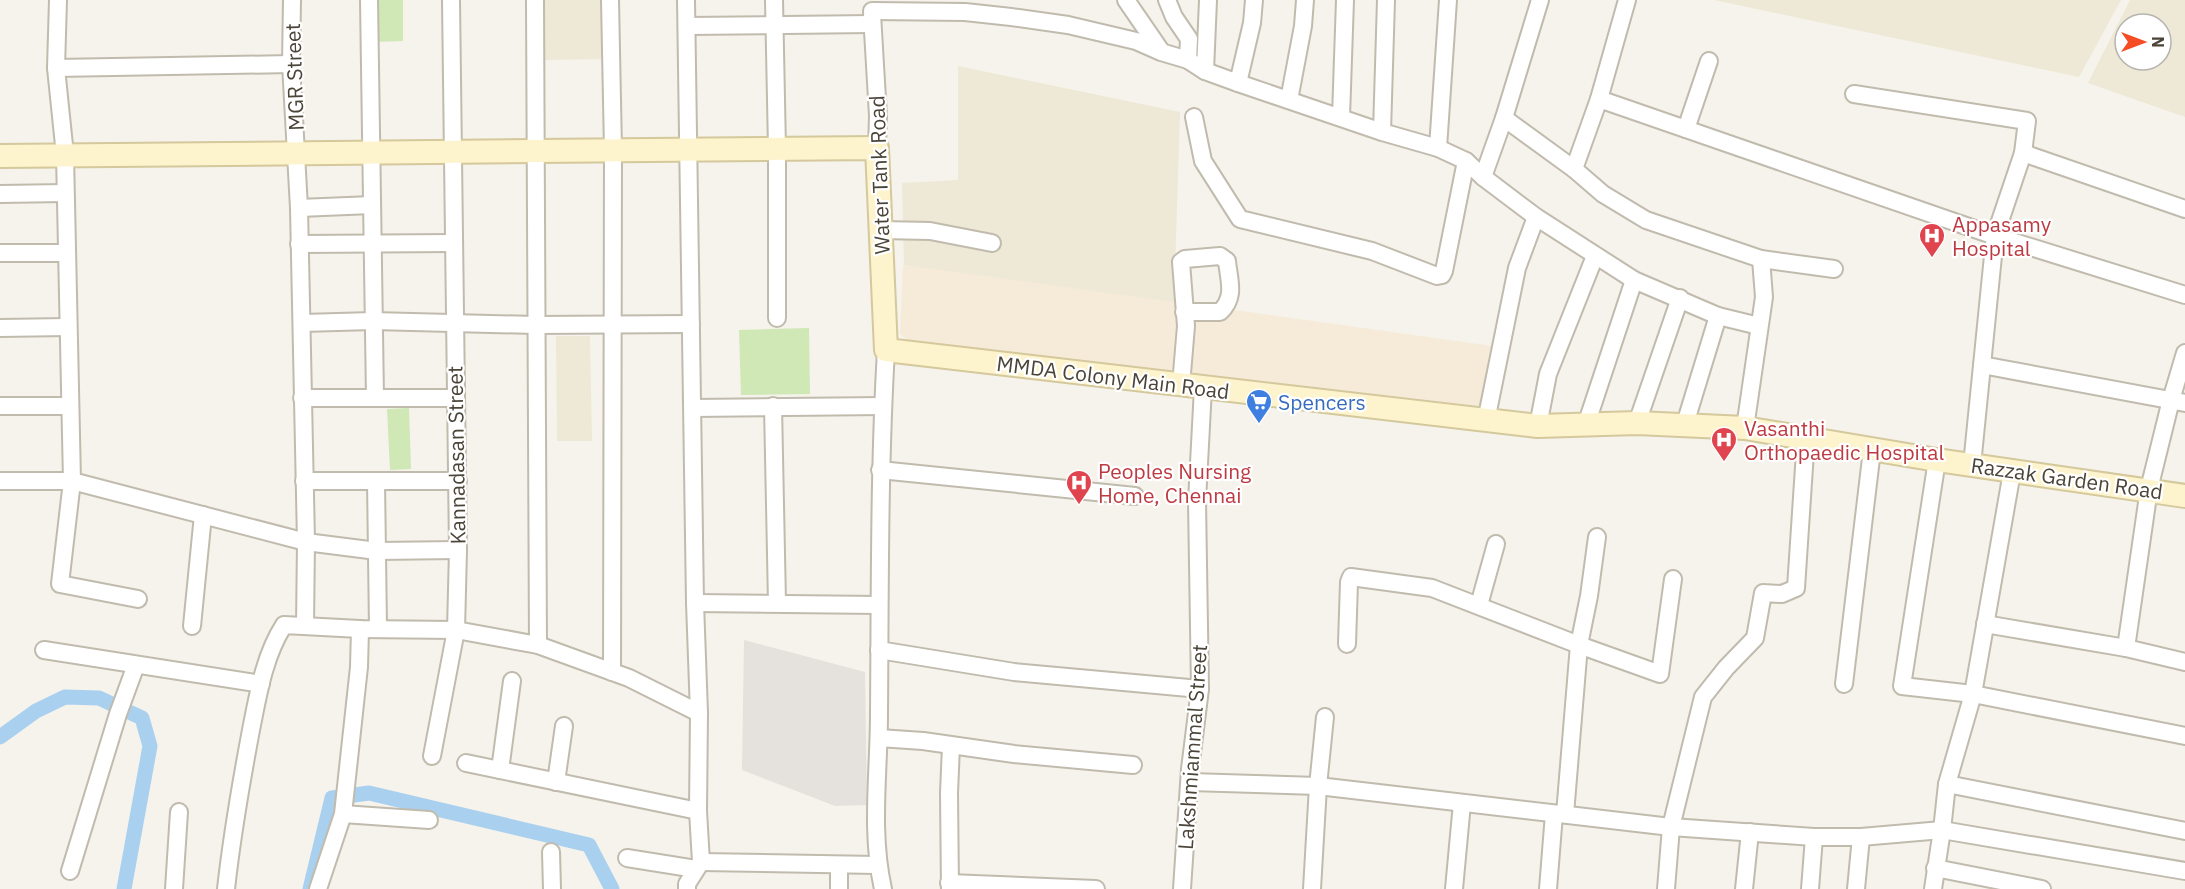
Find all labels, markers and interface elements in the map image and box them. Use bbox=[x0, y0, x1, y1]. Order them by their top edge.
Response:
north arrow bbox=[2113, 12, 2173, 72]
street label: MGR Street bbox=[278, 23, 310, 131]
text: N bbox=[2148, 36, 2168, 48]
street label: Water Tank Road bbox=[862, 95, 896, 255]
place label: Appasamy Hospital bbox=[1952, 210, 2052, 262]
hospital icon: Appasamy Hospital bbox=[1917, 221, 1947, 259]
street label: MMDA Colony Main Road bbox=[995, 349, 1231, 405]
street label: Kannadasan Street bbox=[440, 365, 472, 545]
supermarket icon: Spencers bbox=[1244, 387, 1274, 425]
place label: Spencers bbox=[1278, 388, 1366, 416]
place label: Vasanthi Orthopaedic Hospital bbox=[1744, 414, 1944, 466]
hospital icon: Vasanthi Orthopaedic Hospital bbox=[1709, 425, 1739, 463]
street label: Razzak Garden Road bbox=[1969, 451, 2165, 505]
place label: Peoples Nursing Home, Chennai bbox=[1098, 457, 1251, 509]
hospital icon: Peoples Nursing Home, Chennai bbox=[1064, 468, 1094, 506]
street label: Lakshmiammal Street bbox=[1171, 643, 1213, 851]

